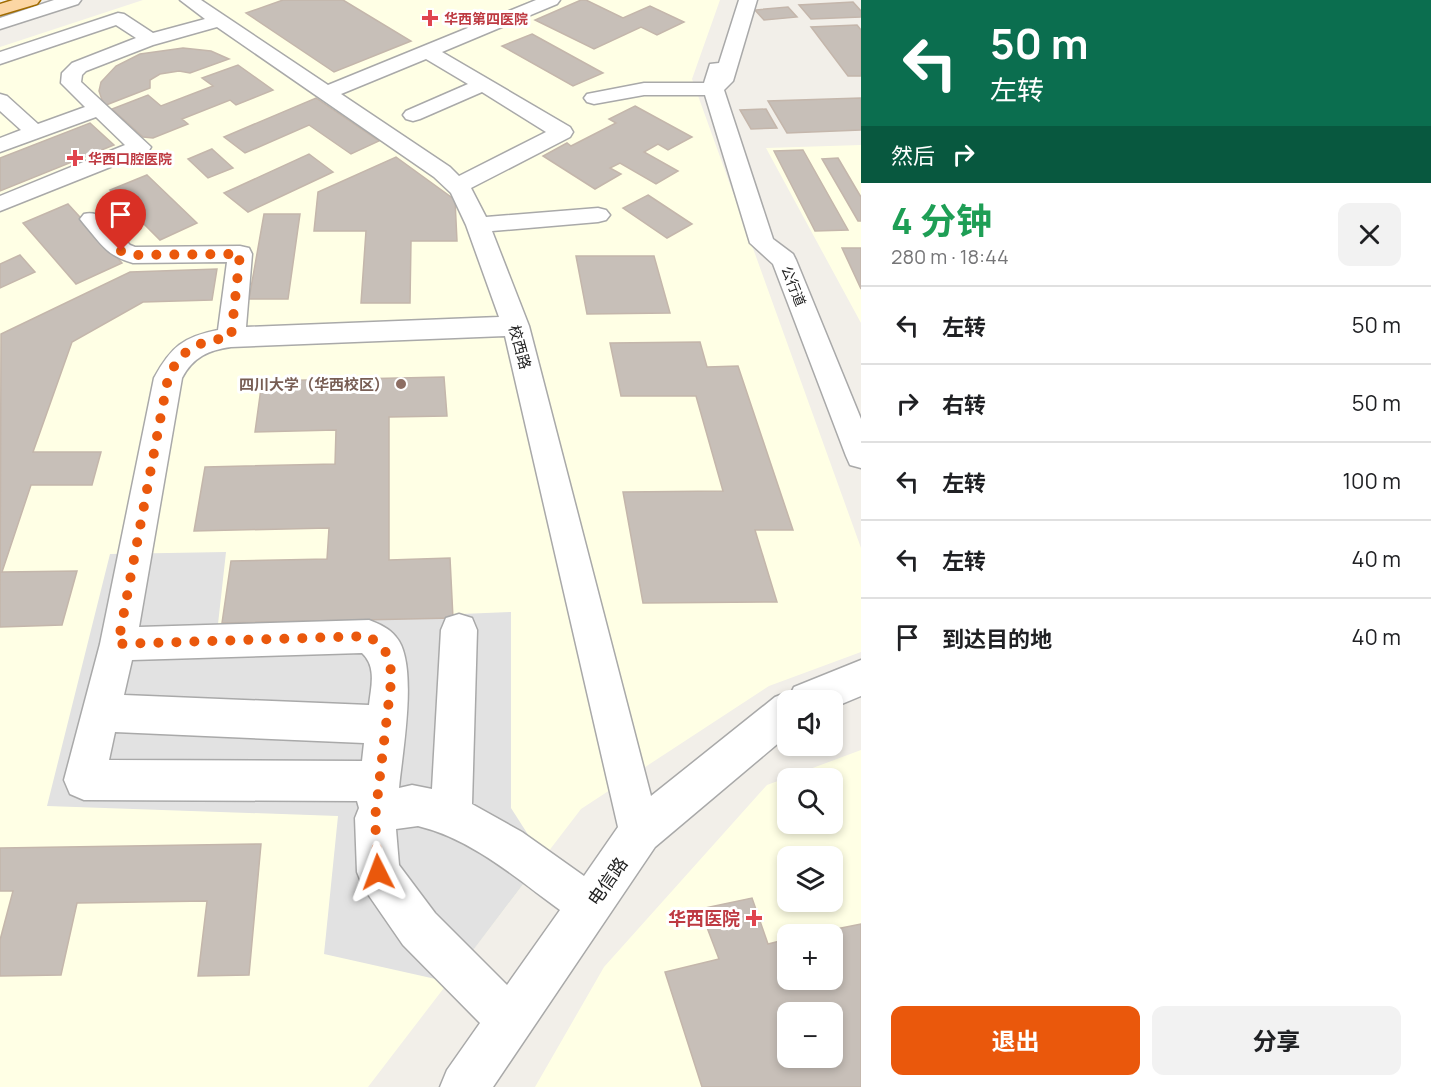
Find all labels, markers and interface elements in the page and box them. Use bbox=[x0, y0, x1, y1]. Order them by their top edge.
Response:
marker: 华西第四医院 bbox=[421, 9, 439, 27]
place label: 华西第四医院 bbox=[444, 9, 528, 28]
text: 50 m bbox=[990, 14, 1088, 72]
icon: left bbox=[891, 24, 969, 102]
text: 左转 bbox=[990, 71, 1044, 108]
icon: right bbox=[947, 138, 980, 171]
text: 然后 bbox=[891, 141, 935, 171]
marker: 华西口腔医院 bbox=[66, 149, 84, 167]
place label: 华西口腔医院 bbox=[88, 149, 172, 168]
pin bbox=[95, 189, 146, 251]
text: 4 分钟 bbox=[891, 196, 992, 245]
icon: arrive bbox=[104, 198, 137, 231]
button: close bbox=[1338, 203, 1401, 266]
text: 280 m · 18:44 bbox=[891, 243, 1009, 270]
street label: 公行道 bbox=[777, 263, 811, 309]
icon: left bbox=[891, 309, 924, 342]
text: 50 m bbox=[1352, 310, 1401, 340]
text: 左转 bbox=[942, 312, 986, 342]
street label: 校西路 bbox=[504, 323, 536, 371]
place label: 四川大学（华西校区） bbox=[239, 374, 389, 395]
marker: 四川大学（华西校区） bbox=[394, 377, 408, 391]
icon: right bbox=[891, 387, 924, 420]
text: 50 m bbox=[1352, 388, 1401, 418]
text: 右转 bbox=[942, 390, 986, 420]
icon: left bbox=[891, 465, 924, 498]
text: 100 m bbox=[1343, 466, 1401, 496]
text: 左转 bbox=[942, 468, 986, 498]
icon: left bbox=[891, 543, 924, 576]
text: 40 m bbox=[1352, 544, 1401, 574]
text: 左转 bbox=[942, 546, 986, 576]
icon: arrive bbox=[891, 621, 924, 654]
text: 40 m bbox=[1352, 622, 1401, 652]
text: 到达目的地 bbox=[942, 624, 1052, 654]
map controls bbox=[777, 690, 843, 1068]
button: sound bbox=[777, 690, 843, 756]
button: search bbox=[777, 768, 843, 834]
position arrow bbox=[346, 840, 410, 904]
button: layers bbox=[777, 846, 843, 912]
street label: 电信路 bbox=[582, 852, 632, 910]
place label: 华西医院 bbox=[668, 906, 740, 930]
marker: 华西医院 bbox=[745, 909, 763, 927]
button: + bbox=[777, 924, 843, 990]
button: − bbox=[777, 1002, 843, 1068]
button: 退出 bbox=[891, 1006, 1140, 1075]
button: 分享 bbox=[1152, 1006, 1401, 1075]

